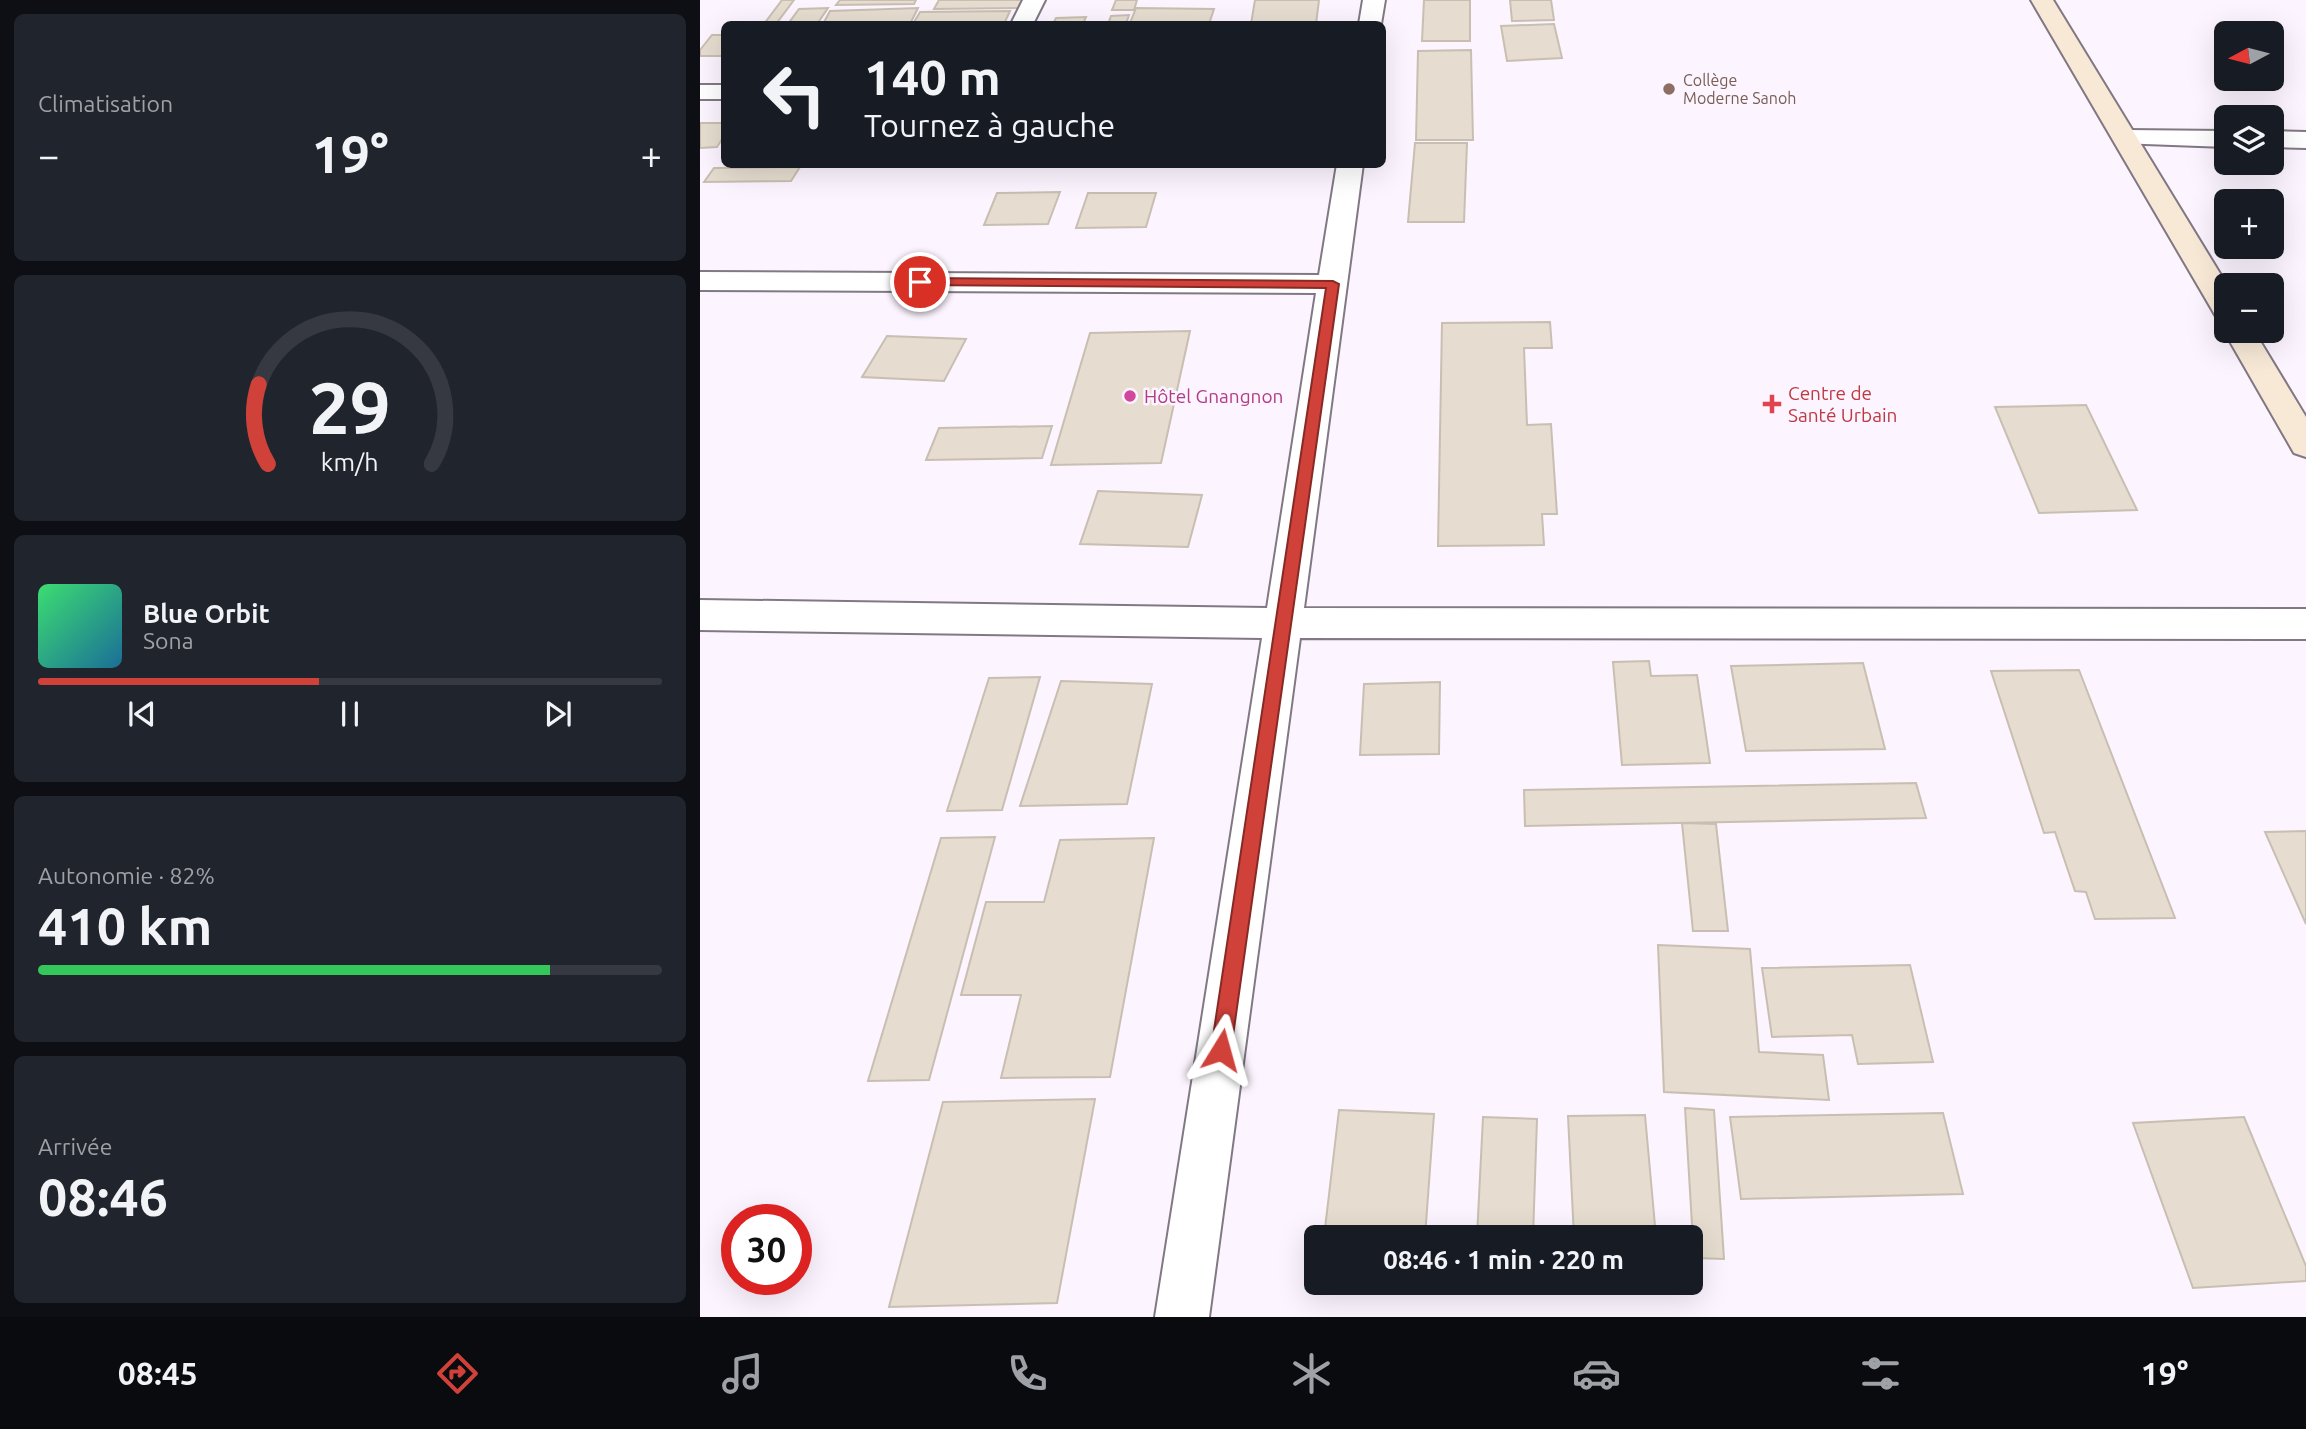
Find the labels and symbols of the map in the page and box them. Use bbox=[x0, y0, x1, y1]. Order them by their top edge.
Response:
north arrow bbox=[2214, 21, 2284, 91]
place label: Collège Moderne Sanoh bbox=[1683, 71, 1796, 107]
marker: Collège Moderne Sanoh bbox=[1661, 81, 1677, 97]
pin bbox=[890, 252, 950, 312]
place label: Centre de Santé Urbain bbox=[1788, 382, 1897, 426]
place label: Hôtel Gnangnon bbox=[1144, 385, 1283, 407]
marker: Hôtel Gnangnon bbox=[1122, 388, 1138, 404]
marker: Centre de Santé Urbain bbox=[1762, 394, 1782, 414]
position arrow bbox=[1184, 1013, 1258, 1087]
speed limit sign: 30 bbox=[721, 1204, 812, 1295]

